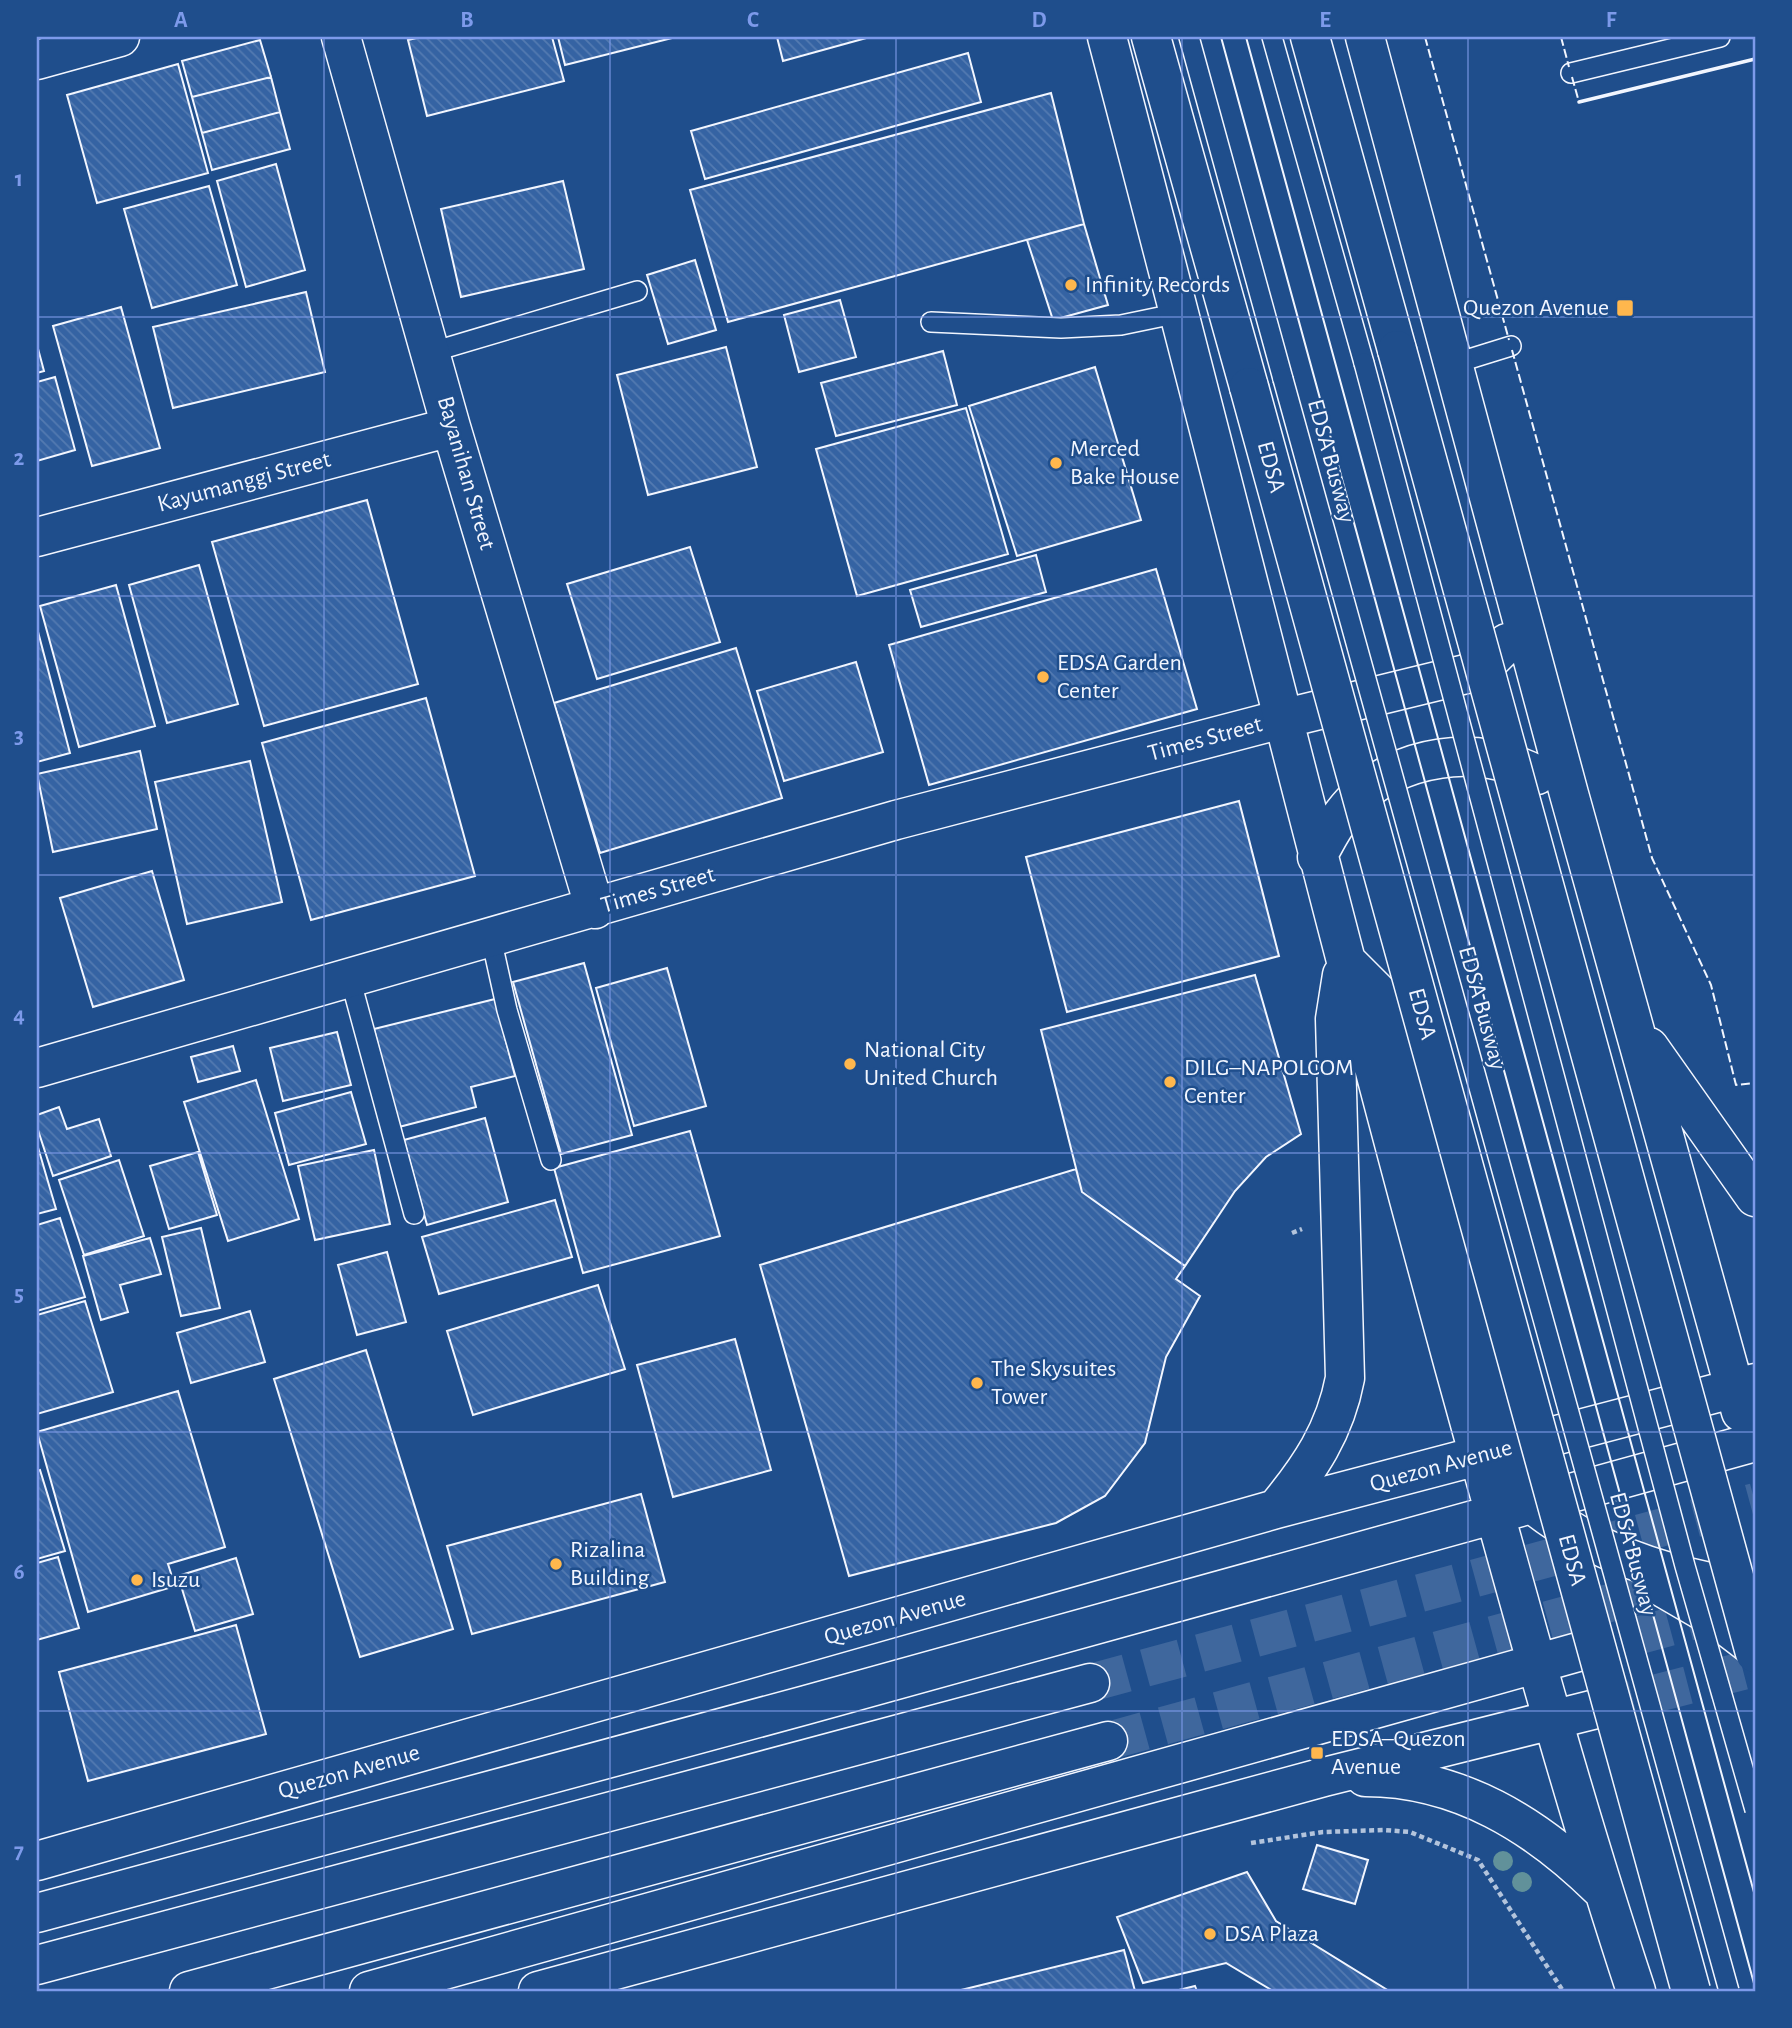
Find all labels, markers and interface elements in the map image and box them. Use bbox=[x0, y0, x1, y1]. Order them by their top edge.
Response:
text: A bbox=[174, 9, 188, 32]
text: B bbox=[460, 9, 474, 32]
text: C bbox=[747, 9, 759, 32]
text: D bbox=[1031, 9, 1047, 32]
text: E bbox=[1319, 9, 1331, 32]
text: F bbox=[1606, 9, 1617, 32]
text: 1 bbox=[15, 168, 23, 191]
place label: Infinity Records bbox=[1085, 273, 1230, 297]
marker: Infinity Records bbox=[1063, 277, 1079, 293]
place label: Quezon Avenue bbox=[1463, 296, 1609, 320]
marker: Quezon Avenue bbox=[1615, 298, 1635, 318]
street label: Bayanihan Street bbox=[433, 393, 500, 553]
street label: EDSA Busway bbox=[1303, 397, 1359, 525]
place label: Merced Bake House bbox=[1070, 437, 1179, 489]
street label: EDSA bbox=[1253, 439, 1289, 495]
text: 2 bbox=[14, 447, 25, 470]
street label: Kayumanggi Street bbox=[155, 447, 333, 517]
marker: Merced Bake House bbox=[1048, 455, 1064, 471]
place label: EDSA Garden Center bbox=[1057, 651, 1182, 703]
marker: EDSA Garden Center bbox=[1035, 669, 1051, 685]
street label: Times Street bbox=[1145, 712, 1265, 766]
text: 3 bbox=[14, 725, 24, 748]
street label: Times Street bbox=[598, 862, 718, 918]
street label: EDSA Busway bbox=[1454, 944, 1510, 1072]
street label: EDSA bbox=[1404, 986, 1440, 1042]
text: 4 bbox=[13, 1004, 25, 1027]
place label: National City United Church bbox=[864, 1038, 998, 1090]
marker: National City United Church bbox=[842, 1056, 858, 1072]
place label: DILG–NAPOLCOM Center bbox=[1184, 1056, 1354, 1108]
marker: DILG–NAPOLCOM Center bbox=[1162, 1074, 1178, 1090]
text: 5 bbox=[14, 1283, 24, 1306]
place label: The Skysuites Tower bbox=[991, 1357, 1117, 1409]
marker: The Skysuites Tower bbox=[969, 1375, 985, 1391]
street label: Quezon Avenue bbox=[1367, 1436, 1515, 1496]
street label: EDSA Busway bbox=[1605, 1490, 1661, 1618]
street label: EDSA bbox=[1554, 1532, 1590, 1588]
place label: Rizalina Building bbox=[570, 1538, 649, 1590]
marker: Rizalina Building bbox=[548, 1556, 564, 1572]
text: 6 bbox=[13, 1561, 25, 1584]
place label: Isuzu bbox=[151, 1568, 200, 1592]
marker: Isuzu bbox=[129, 1572, 145, 1588]
street label: Quezon Avenue bbox=[822, 1586, 968, 1650]
place label: EDSA–Quezon Avenue bbox=[1331, 1727, 1466, 1779]
street label: Quezon Avenue bbox=[276, 1740, 422, 1804]
marker: EDSA–Quezon Avenue bbox=[1309, 1745, 1325, 1761]
text: 7 bbox=[14, 1840, 24, 1863]
place label: DSA Plaza bbox=[1224, 1922, 1319, 1946]
marker: DSA Plaza bbox=[1202, 1926, 1218, 1942]

